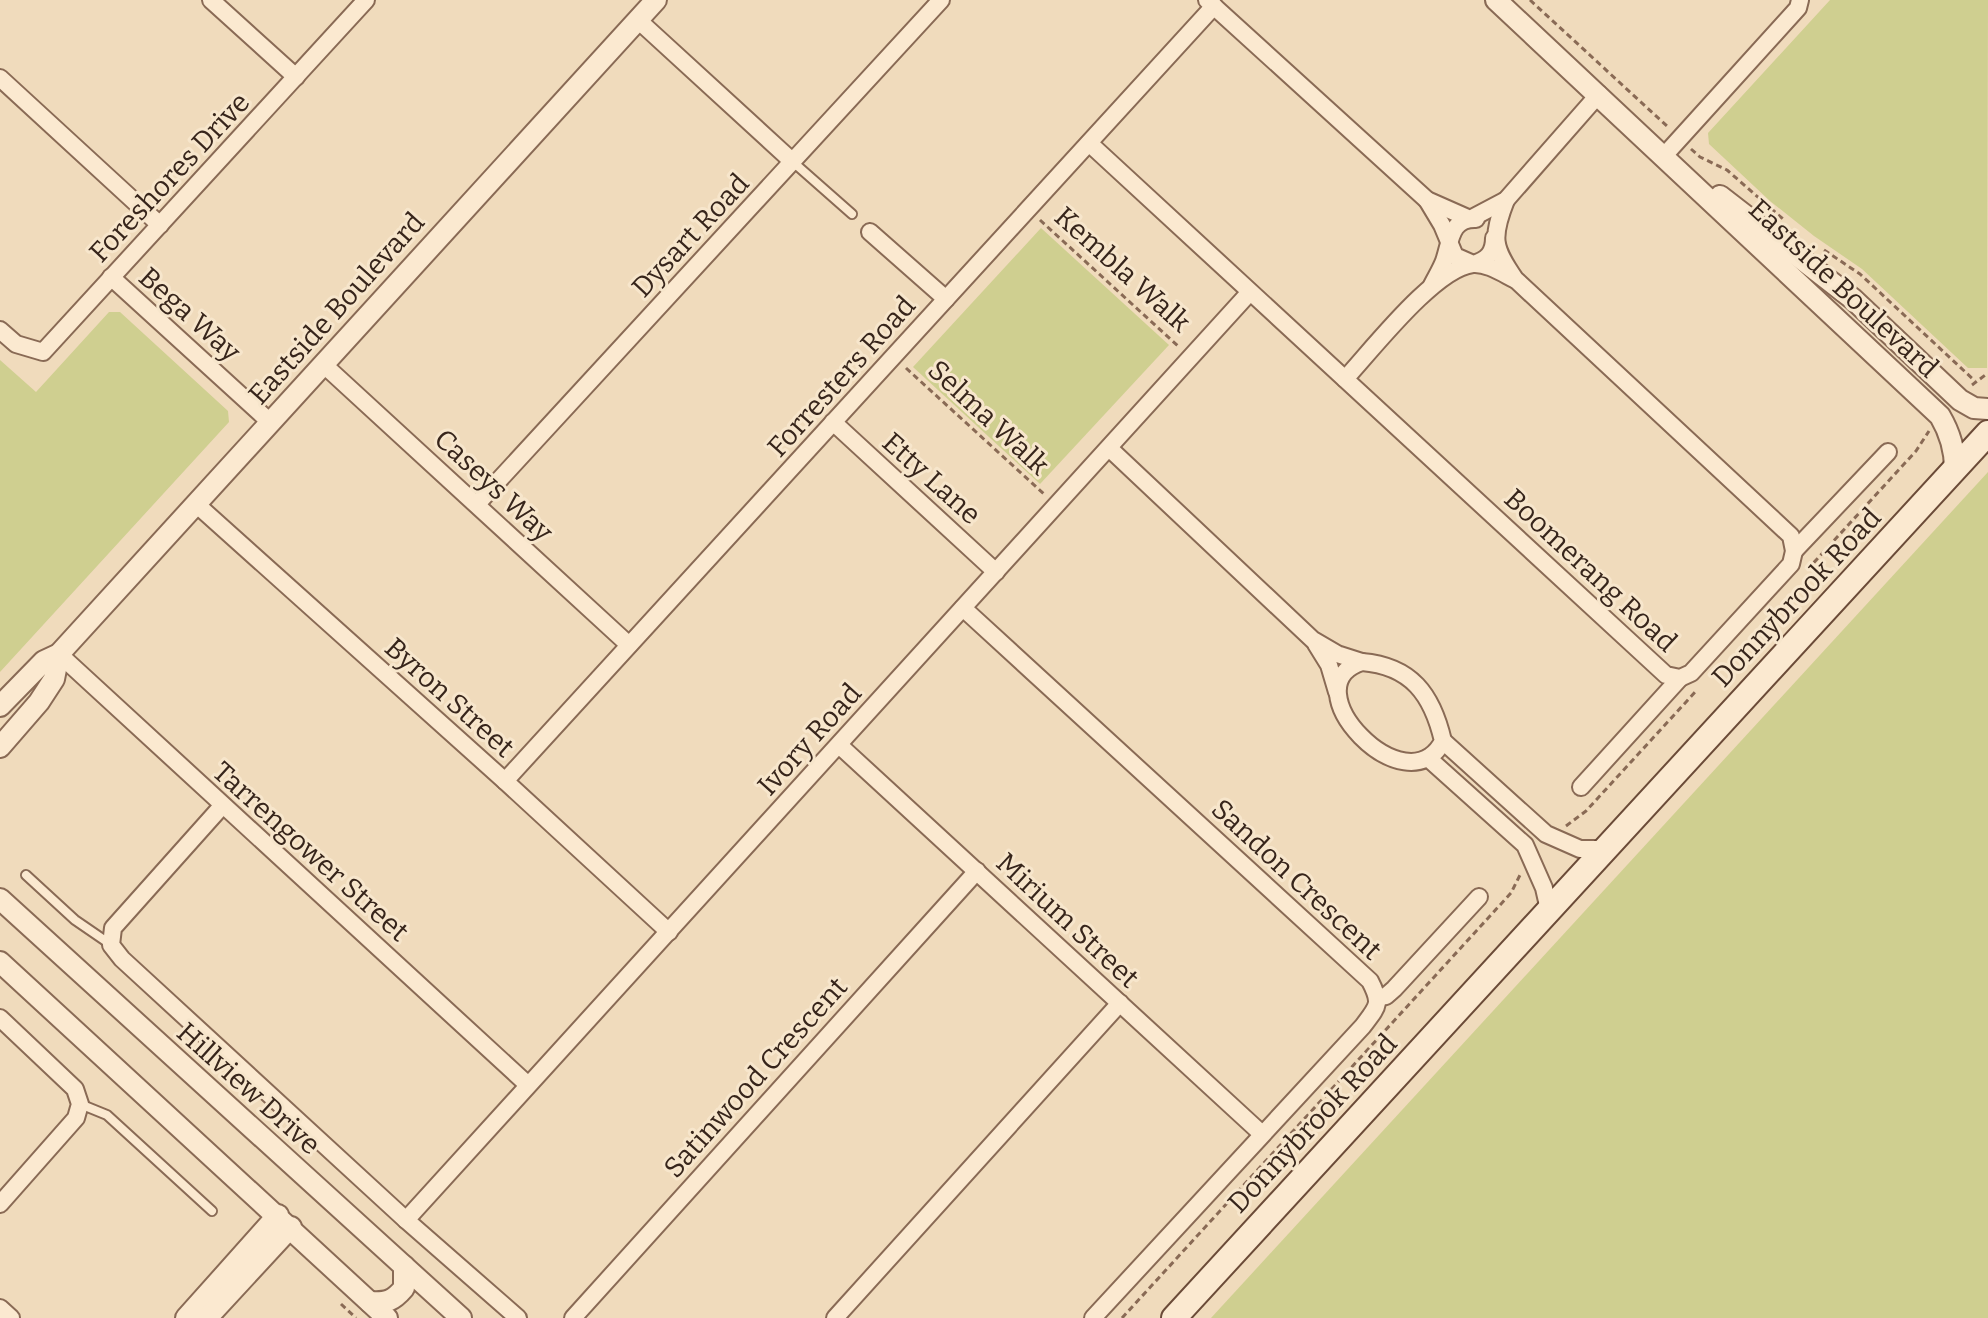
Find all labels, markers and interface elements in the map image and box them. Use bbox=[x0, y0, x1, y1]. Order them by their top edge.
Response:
street label: Foreshores Drive bbox=[82, 86, 256, 269]
street label: Dysart Road bbox=[625, 167, 756, 304]
street label: Eastside Boulevard bbox=[1742, 192, 1945, 385]
street label: Kembla Walk bbox=[1048, 200, 1197, 339]
street label: Eastside Boulevard bbox=[242, 206, 431, 411]
street label: Bega Way bbox=[132, 260, 247, 369]
street label: Forresters Road bbox=[761, 289, 922, 464]
street label: Selma Walk bbox=[921, 353, 1056, 482]
street label: Caseys Way bbox=[428, 422, 560, 549]
street label: Etty Lane bbox=[876, 426, 988, 531]
street label: Boomerang Road bbox=[1498, 482, 1684, 659]
street label: Donnybrook Road bbox=[1705, 501, 1888, 694]
street label: Byron Street bbox=[378, 631, 521, 764]
street label: Ivory Road bbox=[751, 677, 868, 802]
street label: Tarrengower Street bbox=[206, 755, 415, 948]
street label: Sandon Crescent bbox=[1205, 792, 1388, 966]
street label: Mirium Street bbox=[990, 846, 1146, 995]
street label: Satinwood Crescent bbox=[657, 970, 854, 1184]
street label: Hillview Drive bbox=[170, 1016, 327, 1161]
street label: Donnybrook Road bbox=[1221, 1027, 1404, 1220]

